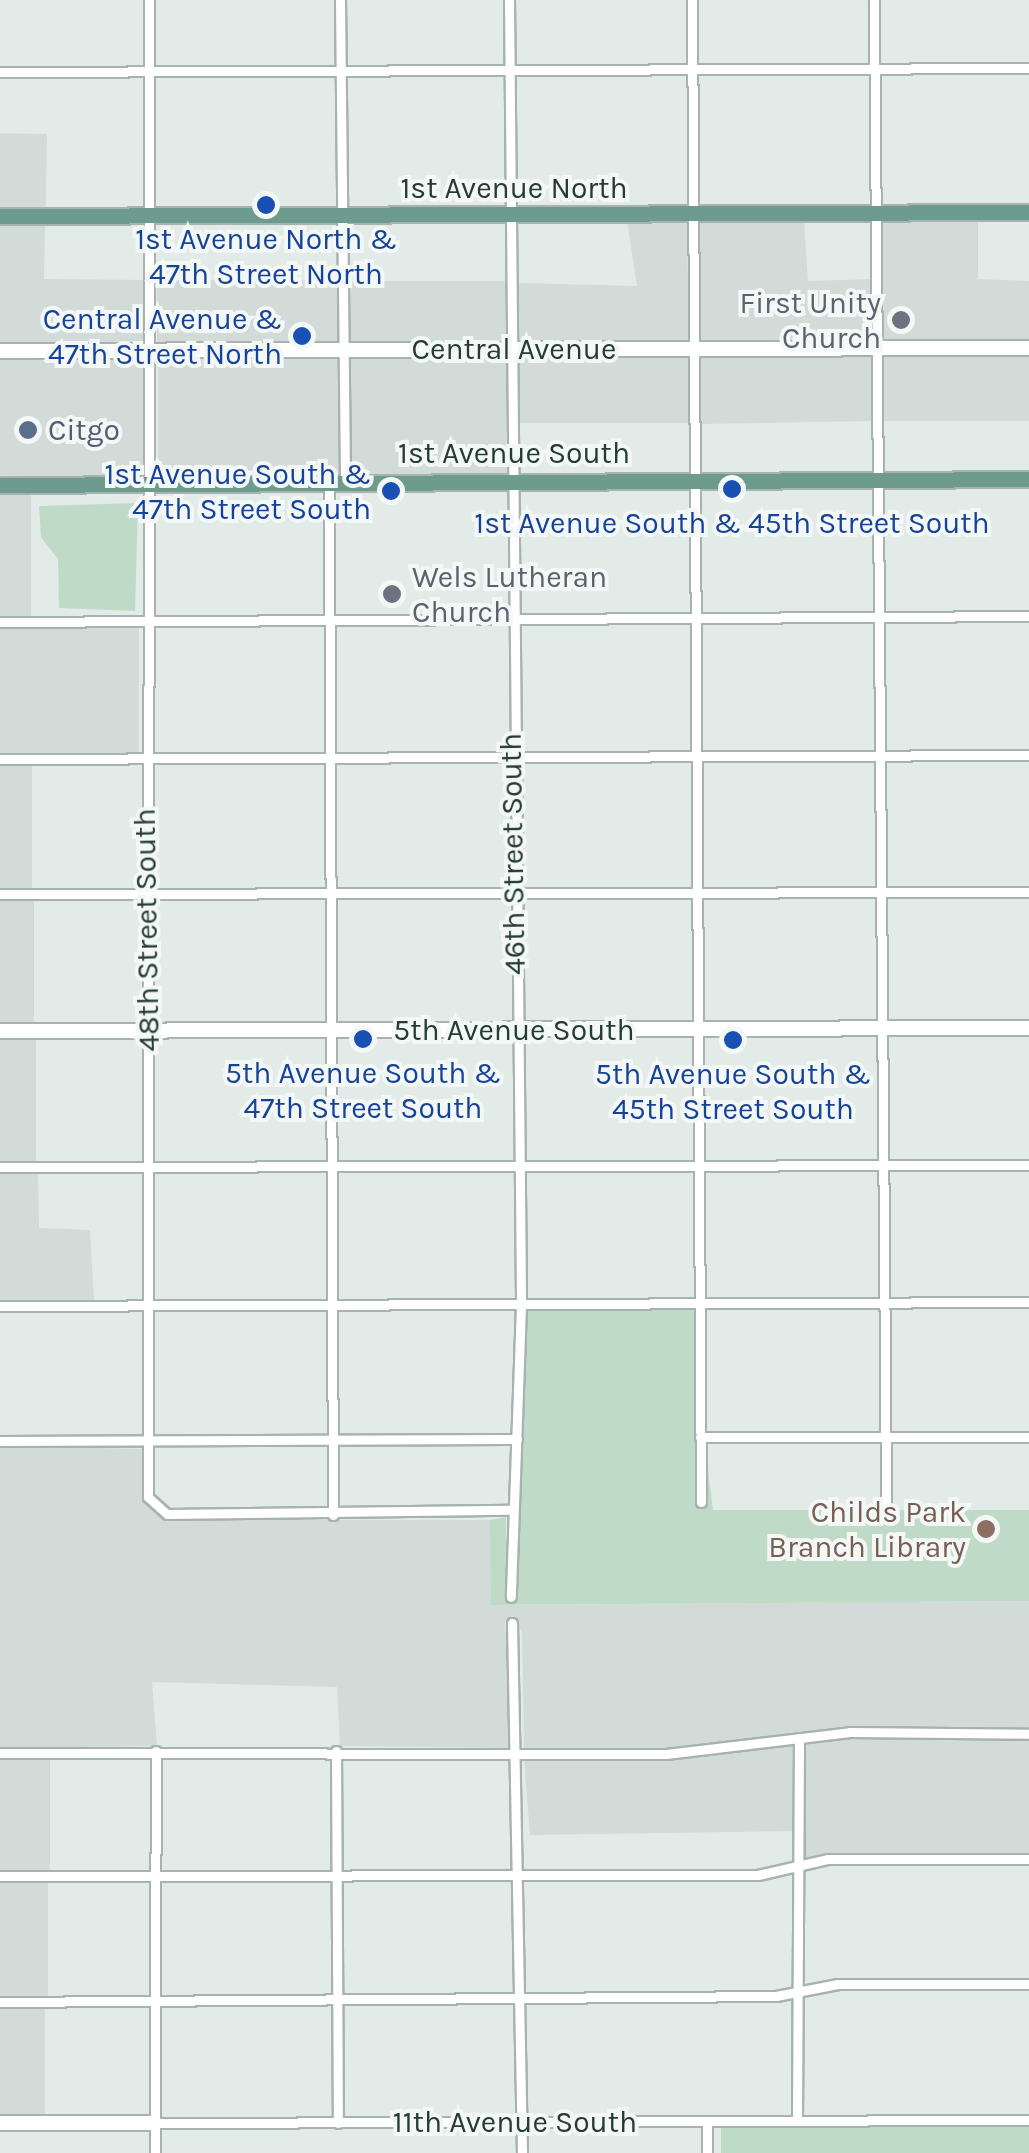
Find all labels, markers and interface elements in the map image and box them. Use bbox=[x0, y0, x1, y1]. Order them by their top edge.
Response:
street label: 1st Avenue North bbox=[400, 170, 628, 206]
marker: 1st Avenue North & 47th Street North bbox=[255, 194, 277, 216]
place label: 1st Avenue North & 47th Street North bbox=[135, 221, 397, 292]
place label: First Unity Church bbox=[739, 285, 881, 356]
place label: Central Avenue & 47th Street North bbox=[43, 301, 282, 372]
marker: First Unity Church bbox=[890, 309, 912, 331]
marker: Central Avenue & 47th Street North bbox=[291, 325, 313, 347]
street label: Central Avenue bbox=[412, 331, 616, 367]
place label: Citgo bbox=[48, 412, 120, 448]
marker: Citgo bbox=[17, 419, 39, 441]
street label: 1st Avenue South bbox=[398, 435, 630, 471]
place label: 1st Avenue South & 47th Street South bbox=[104, 456, 371, 526]
marker: 1st Avenue South & 45th Street South bbox=[721, 478, 743, 500]
marker: 1st Avenue South & 47th Street South bbox=[380, 480, 402, 502]
place label: 1st Avenue South & 45th Street South bbox=[474, 505, 990, 541]
place label: Wels Lutheran Church bbox=[412, 559, 607, 630]
marker: Wels Lutheran Church bbox=[381, 583, 403, 605]
street label: 46th Street South bbox=[493, 733, 533, 975]
street label: 48th Street South bbox=[127, 808, 167, 1052]
street label: 5th Avenue South bbox=[393, 1012, 635, 1048]
marker: 5th Avenue South & 47th Street South bbox=[352, 1028, 374, 1050]
marker: 5th Avenue South & 45th Street South bbox=[722, 1029, 744, 1051]
place label: 5th Avenue South & 47th Street South bbox=[225, 1055, 501, 1126]
place label: 5th Avenue South & 45th Street South bbox=[595, 1056, 871, 1126]
place label: Childs Park Branch Library bbox=[768, 1494, 966, 1564]
marker: Childs Park Branch Library bbox=[975, 1518, 997, 1540]
street label: 11th Avenue South bbox=[393, 2104, 637, 2140]

